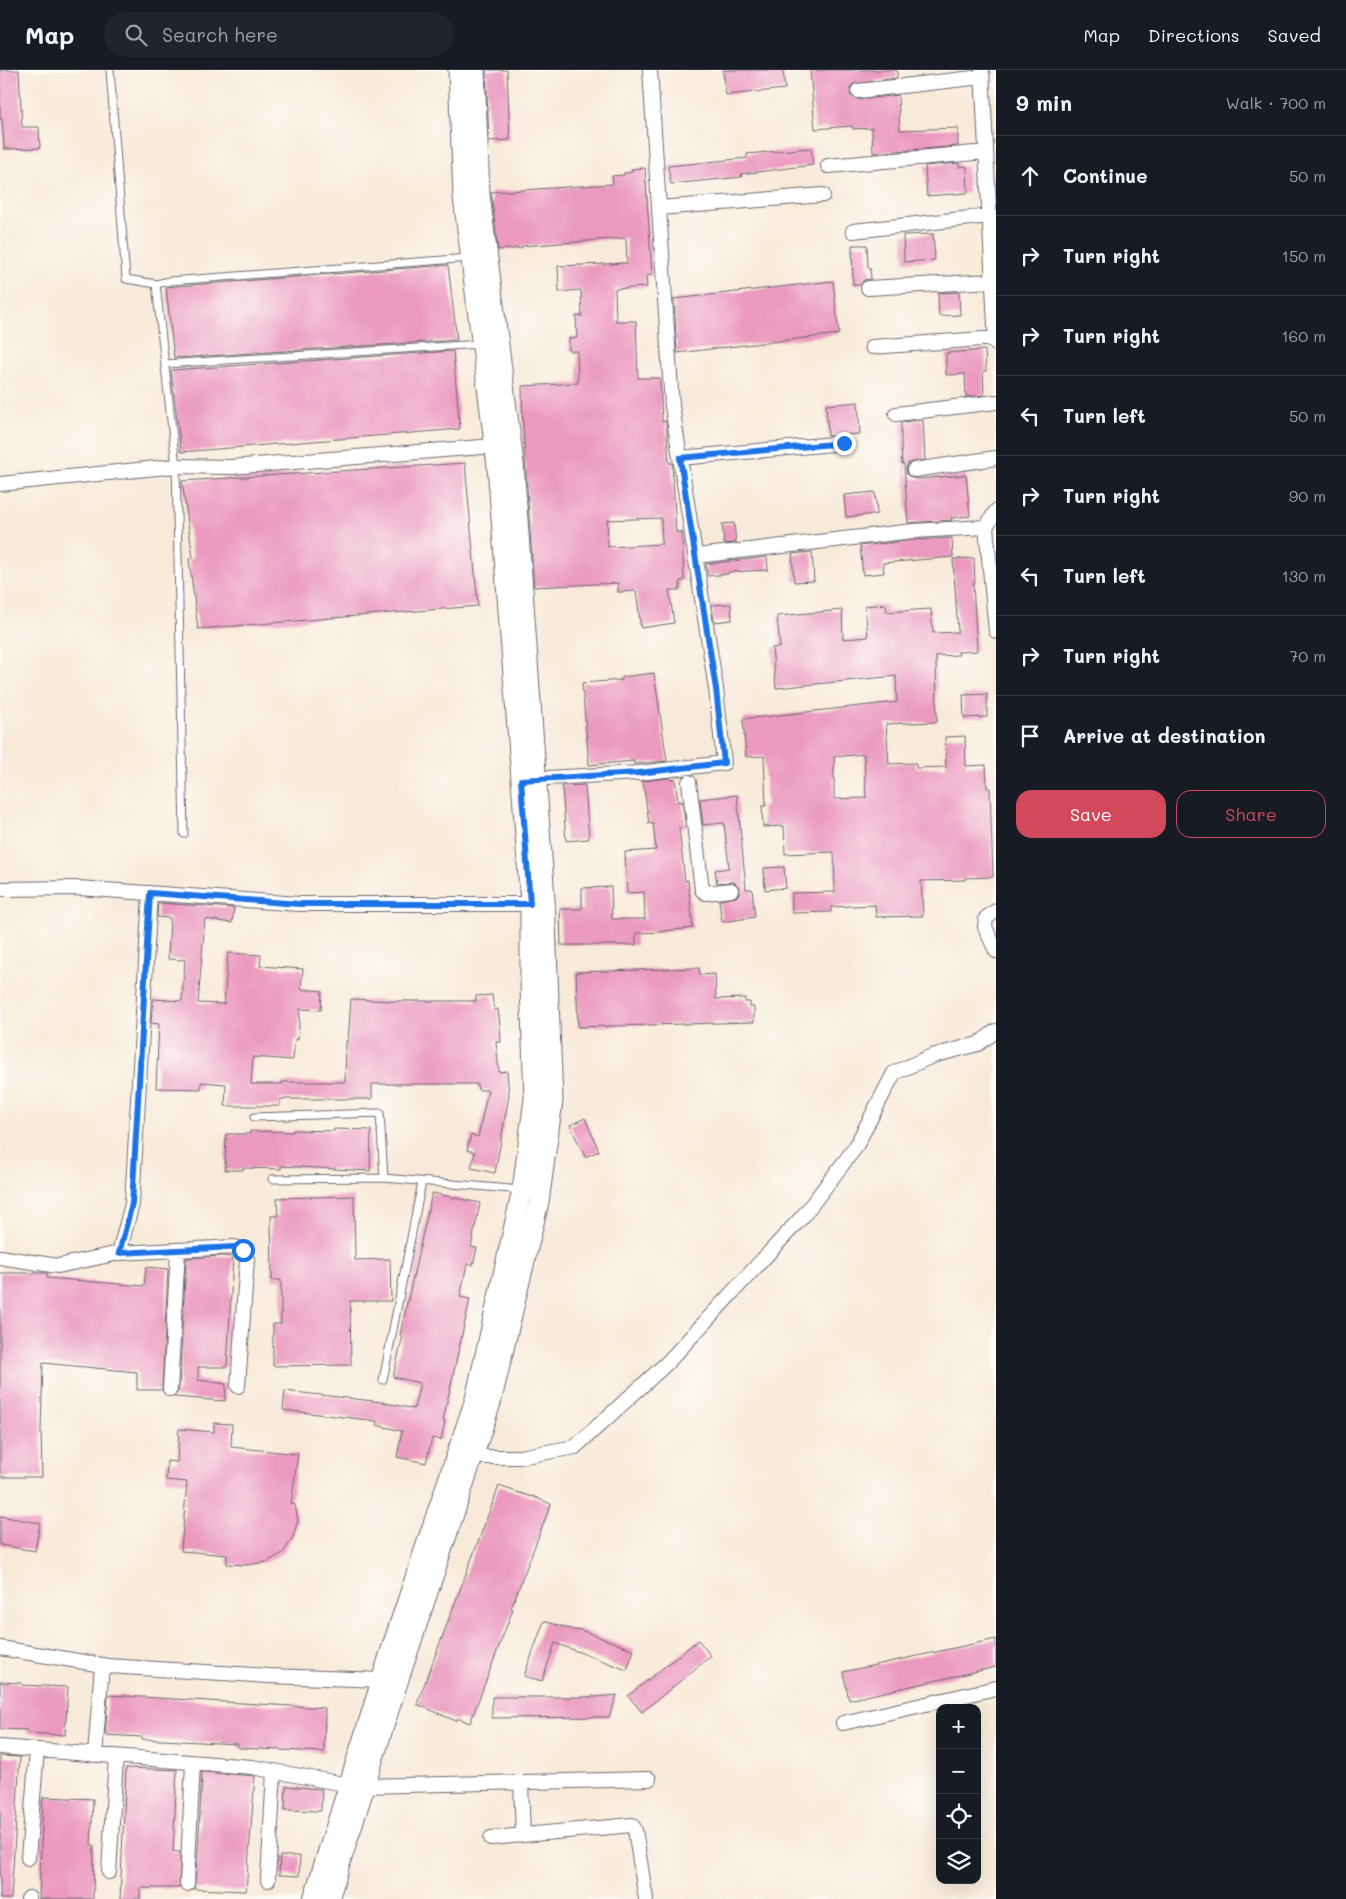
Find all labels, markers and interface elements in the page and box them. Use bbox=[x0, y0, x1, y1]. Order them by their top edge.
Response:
search box bbox=[104, 12, 454, 57]
text: Map bbox=[25, 19, 74, 50]
icon: search bbox=[122, 21, 150, 49]
text: Search here bbox=[162, 22, 278, 47]
text: Map bbox=[1083, 23, 1120, 47]
text: Directions bbox=[1148, 23, 1240, 47]
text: Saved bbox=[1268, 23, 1321, 47]
text: 9 min bbox=[1016, 89, 1072, 116]
text: Walk · 700 m bbox=[1226, 92, 1326, 113]
icon: ahead bbox=[1016, 162, 1044, 190]
text: Continue bbox=[1063, 163, 1148, 188]
text: 50 m bbox=[1289, 165, 1326, 186]
icon: right bbox=[1016, 242, 1044, 270]
text: Turn right bbox=[1063, 243, 1160, 268]
text: 150 m bbox=[1282, 245, 1326, 266]
icon: right bbox=[1016, 322, 1044, 350]
text: Turn right bbox=[1063, 323, 1160, 348]
text: 160 m bbox=[1281, 325, 1326, 346]
icon: left bbox=[1016, 402, 1044, 430]
text: Turn left bbox=[1063, 403, 1146, 428]
text: 50 m bbox=[1289, 405, 1326, 426]
route end bbox=[833, 432, 856, 455]
icon: right bbox=[1016, 482, 1044, 510]
text: Turn right bbox=[1063, 483, 1160, 508]
text: 90 m bbox=[1289, 485, 1326, 506]
icon: left bbox=[1016, 562, 1044, 590]
text: Turn left bbox=[1063, 563, 1146, 588]
text: 130 m bbox=[1282, 565, 1326, 586]
icon: right bbox=[1016, 642, 1044, 670]
text: Turn right bbox=[1063, 643, 1160, 668]
text: 70 m bbox=[1289, 645, 1326, 666]
icon: arrive bbox=[1016, 722, 1044, 750]
text: Arrive at destination bbox=[1063, 723, 1266, 748]
button: Save bbox=[1016, 790, 1166, 838]
button: Share bbox=[1176, 790, 1326, 838]
route start bbox=[232, 1239, 255, 1262]
map controls bbox=[936, 1704, 981, 1884]
button: + bbox=[936, 1704, 981, 1749]
button: − bbox=[936, 1749, 981, 1794]
button: locate bbox=[936, 1794, 981, 1839]
button: layers bbox=[936, 1839, 981, 1884]

